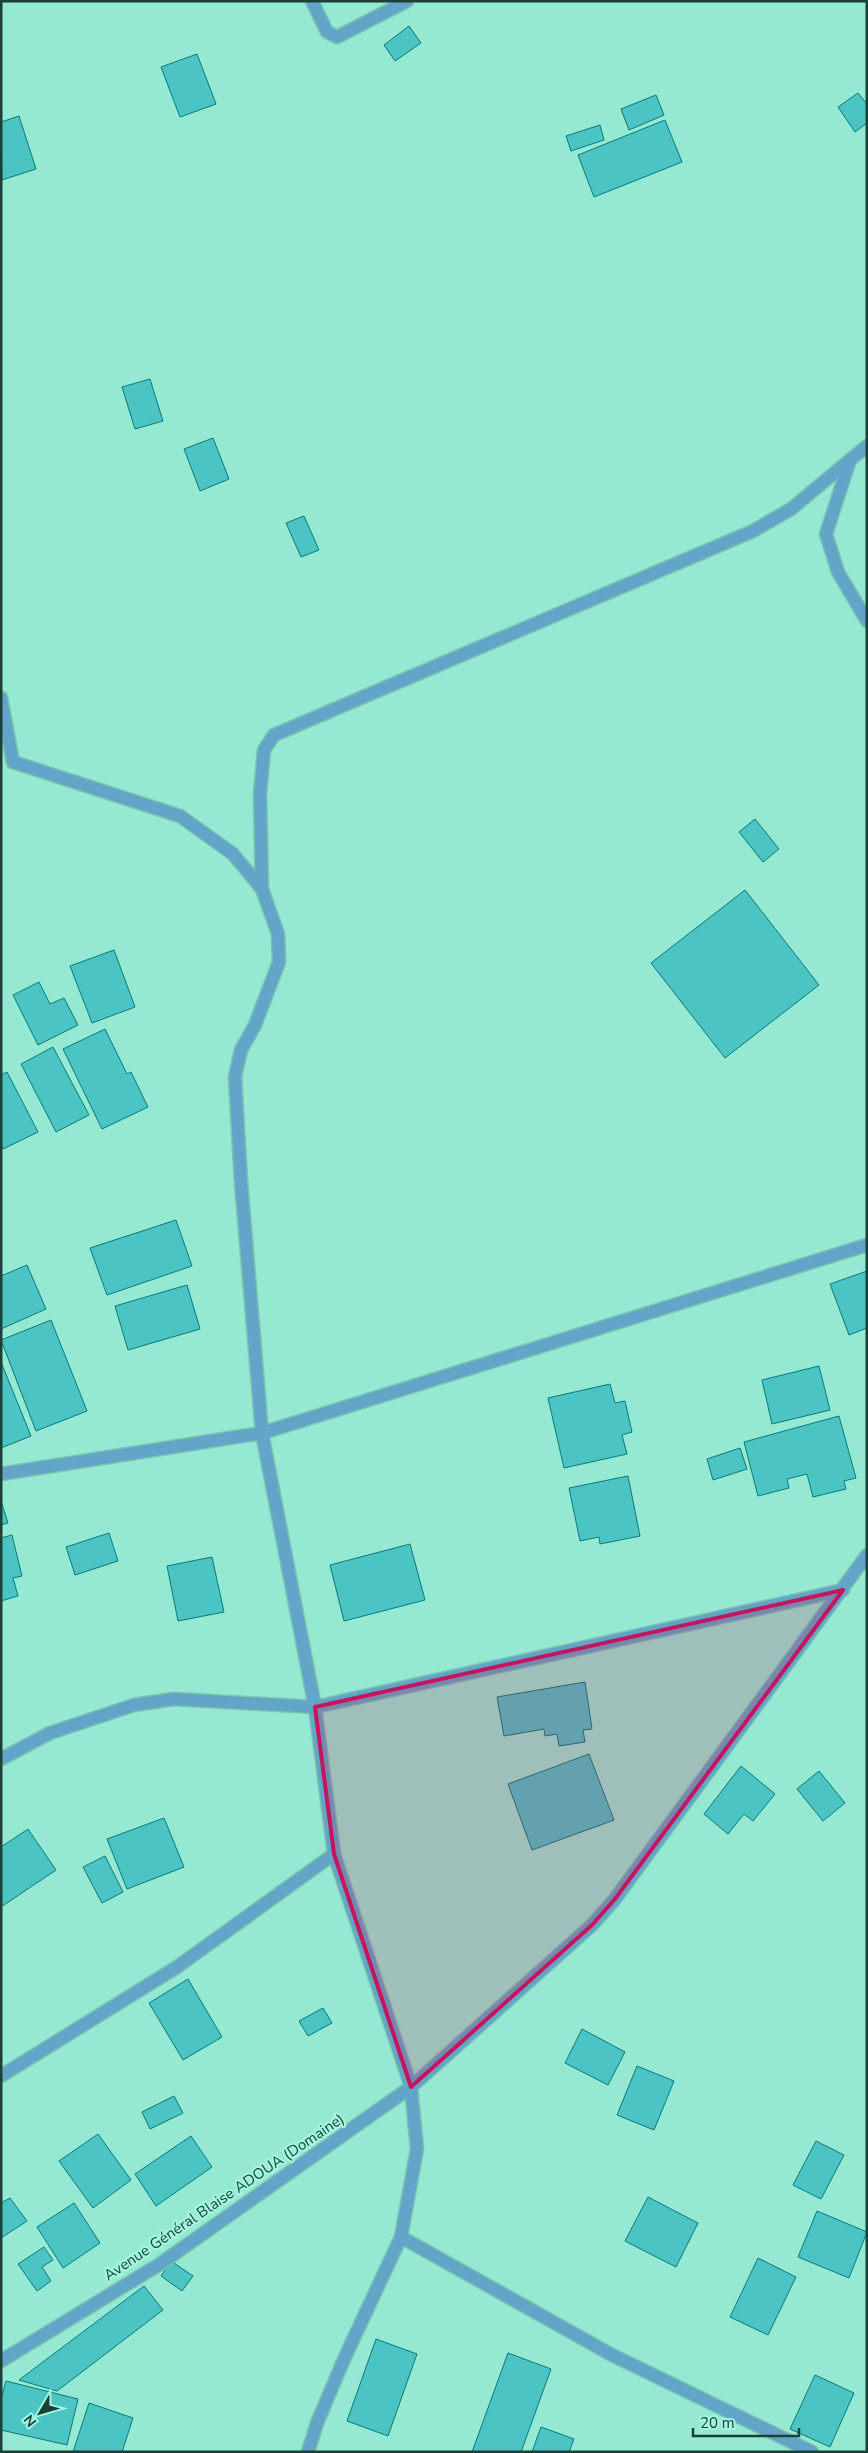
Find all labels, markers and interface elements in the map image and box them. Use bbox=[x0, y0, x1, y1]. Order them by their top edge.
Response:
street label: Avenue Général Blaise ADOUA (Domaine) bbox=[100, 2109, 348, 2285]
north arrow bbox=[15, 2388, 65, 2438]
scale bar bbox=[693, 2406, 799, 2438]
text: N bbox=[19, 2411, 41, 2431]
text: 20 m bbox=[700, 2413, 735, 2433]

